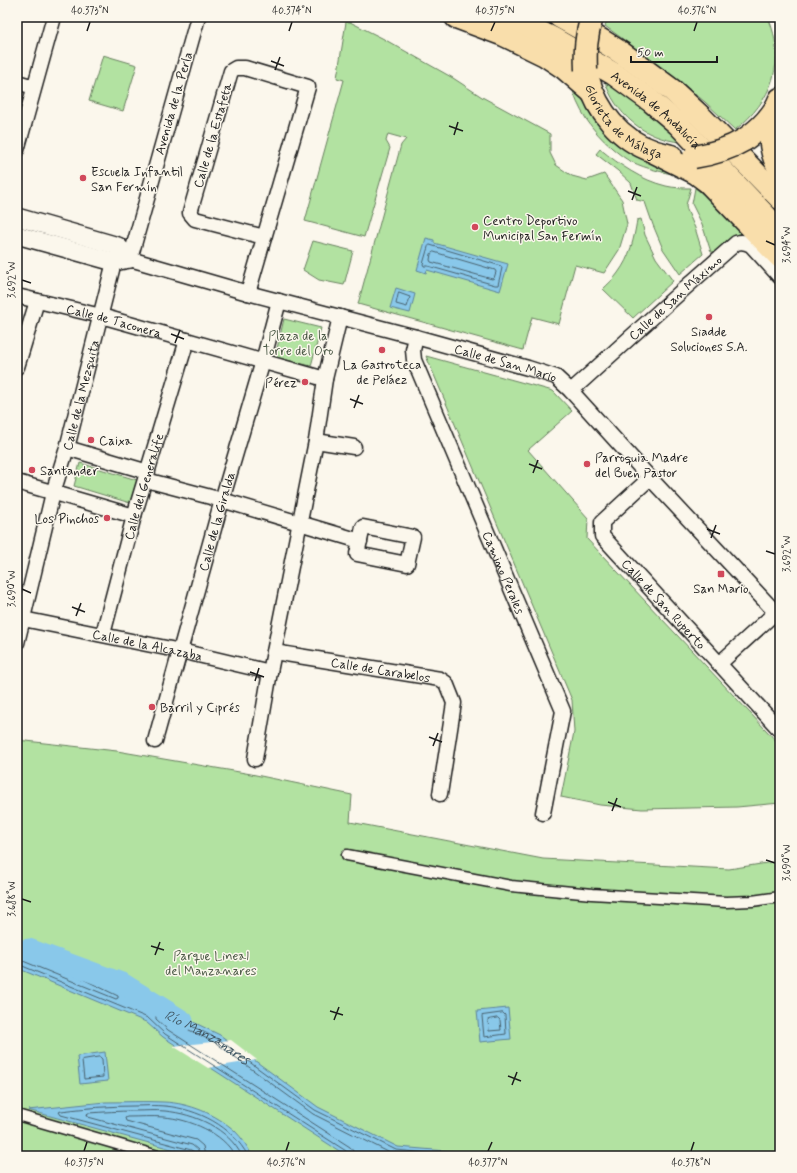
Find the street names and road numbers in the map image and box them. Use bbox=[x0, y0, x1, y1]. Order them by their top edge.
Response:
street label: Avenida de la Perla bbox=[152, 50, 197, 157]
street label: Avenida de Andalucía bbox=[607, 68, 705, 153]
street label: Calle de la Estafeta bbox=[190, 81, 237, 190]
street label: Glorieta de Málaga bbox=[580, 82, 664, 163]
street label: Calle de San Máximo bbox=[626, 252, 726, 345]
street label: Calle de Taconera bbox=[64, 301, 163, 343]
street label: Calle de la Mezquita bbox=[60, 338, 104, 452]
street label: Calle de San Mario bbox=[452, 341, 559, 387]
street label: Calle del Generalife bbox=[121, 432, 168, 542]
street label: Calle de la Giralda bbox=[196, 470, 240, 573]
street label: Camino Perales bbox=[478, 529, 528, 617]
street label: Calle de San Ruperto bbox=[617, 556, 709, 654]
street label: Calle de la Alcazaba bbox=[91, 626, 204, 666]
street label: Calle de Carabelos bbox=[329, 654, 432, 687]

